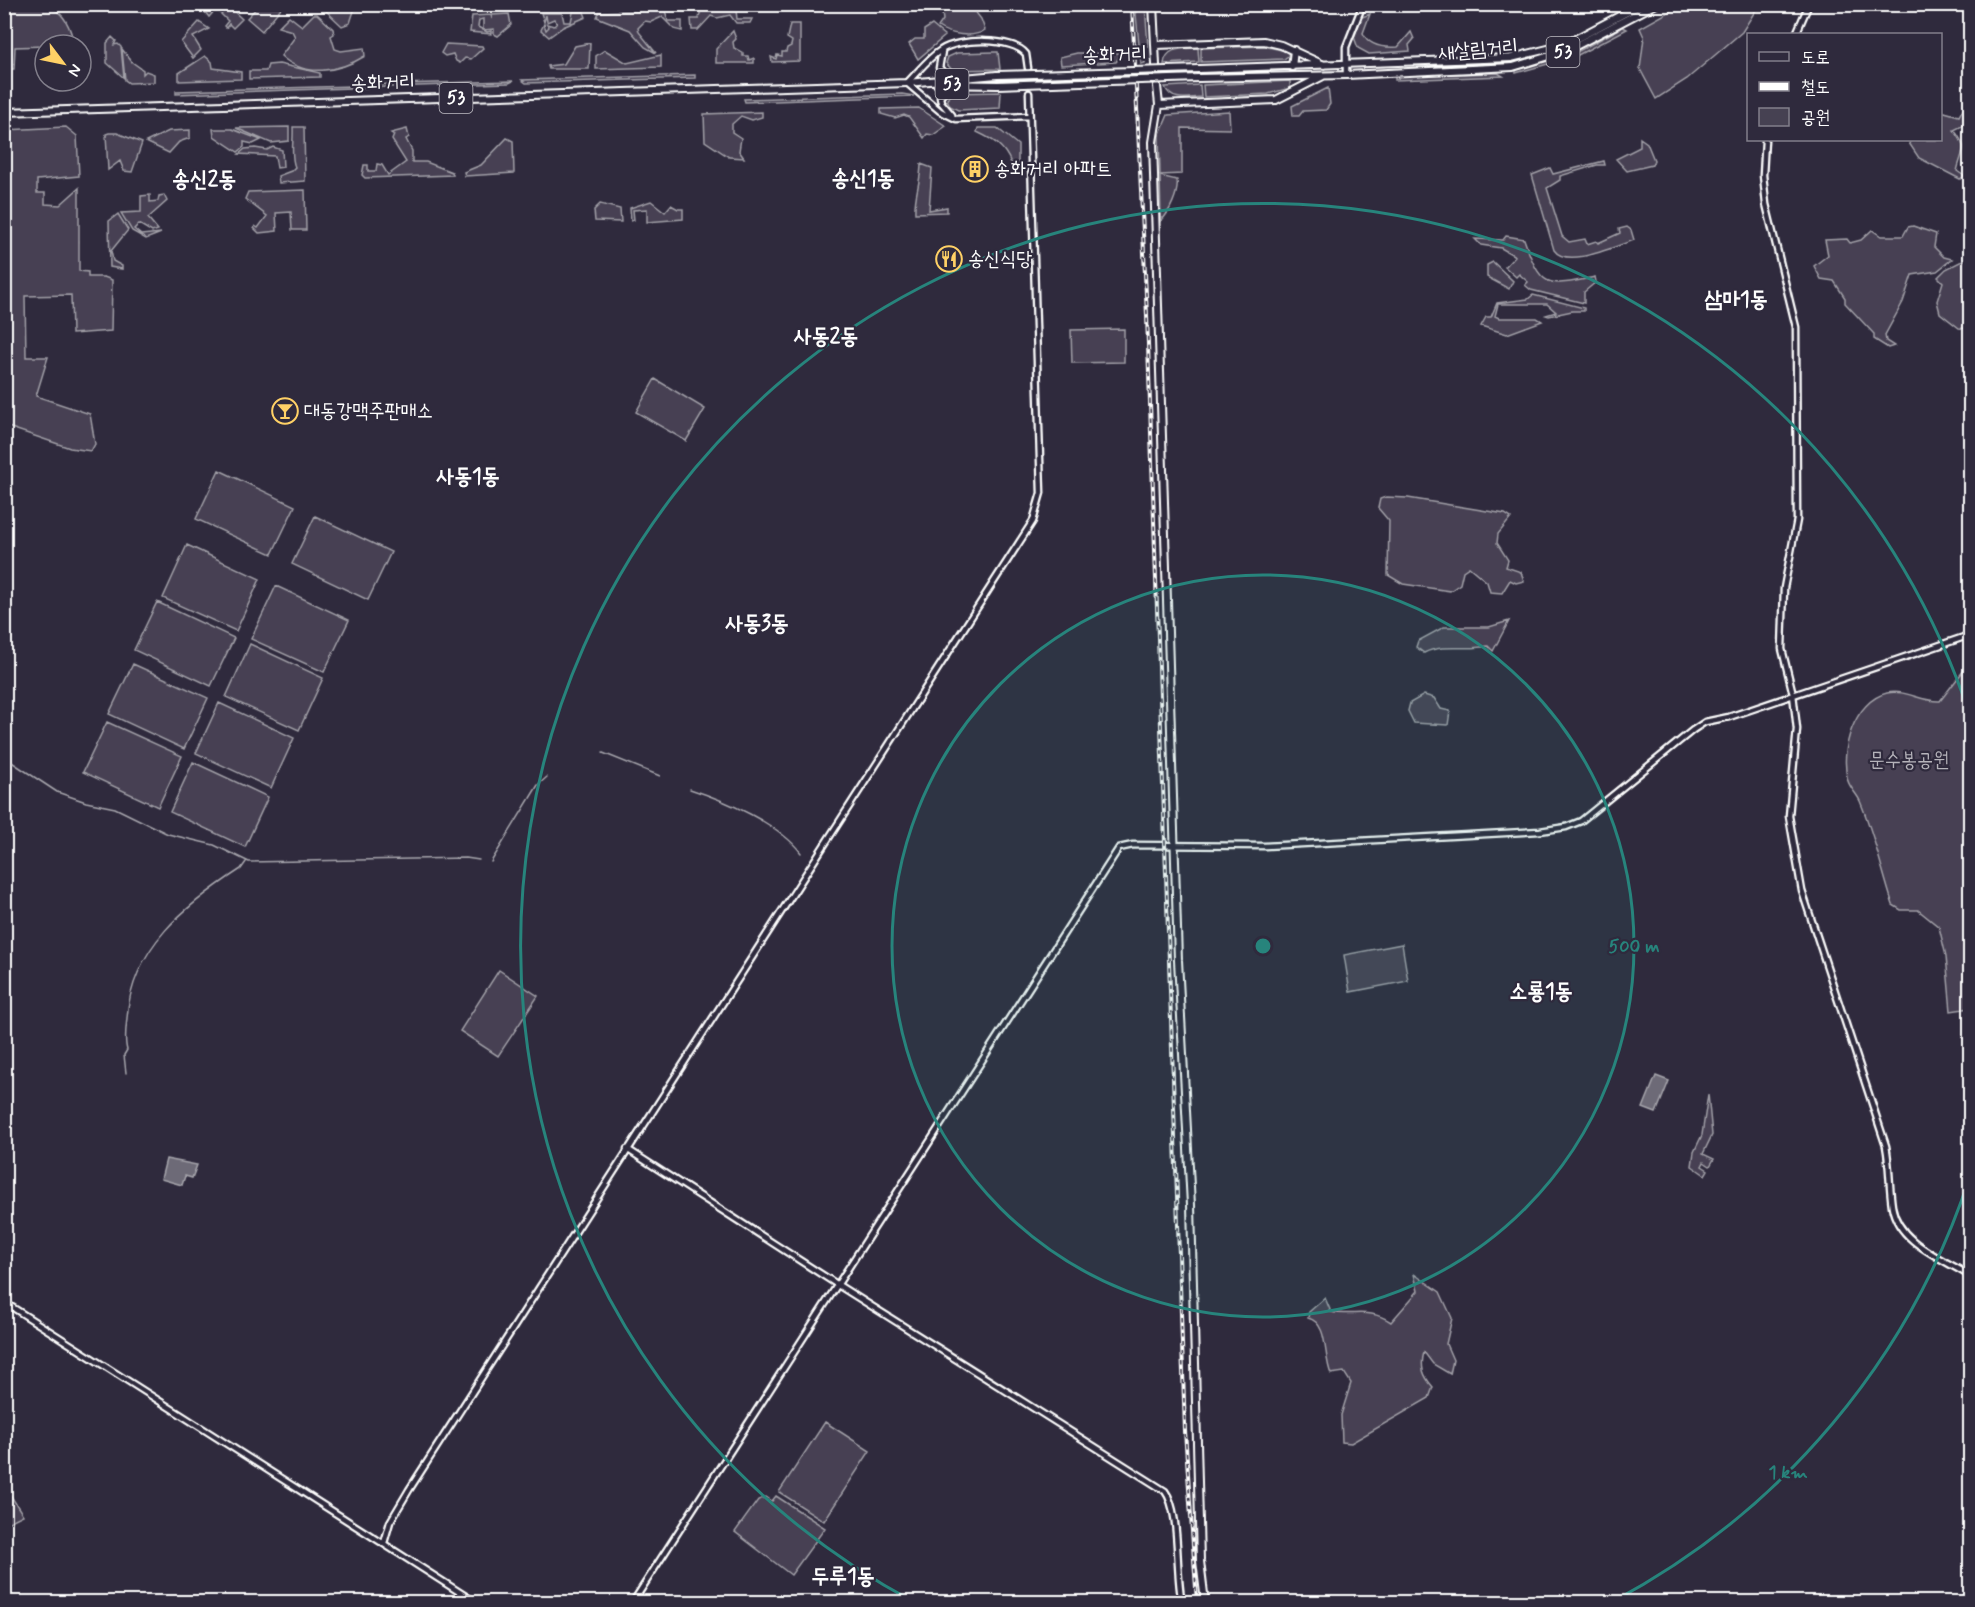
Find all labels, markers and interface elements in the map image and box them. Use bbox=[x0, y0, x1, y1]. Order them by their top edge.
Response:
north arrow bbox=[33, 33, 93, 93]
street label: 새살림거리 bbox=[1437, 33, 1519, 67]
legend bbox=[1747, 33, 1942, 141]
road number: 53 bbox=[1546, 37, 1580, 67]
street label: 송화거리 bbox=[1082, 40, 1148, 70]
text: 도로 bbox=[1801, 46, 1830, 70]
text: N bbox=[63, 60, 86, 80]
street label: 송화거리 bbox=[350, 68, 416, 98]
road number: 53 bbox=[936, 69, 968, 99]
text: 철도 bbox=[1801, 76, 1830, 100]
road number: 53 bbox=[440, 83, 472, 113]
text: 공원 bbox=[1801, 106, 1830, 130]
building icon: 송화거리 아파트 bbox=[960, 154, 990, 184]
place label: 송화거리 아파트 bbox=[994, 156, 1112, 183]
district label: 송신1동 bbox=[832, 165, 895, 193]
district label: 송신2동 bbox=[172, 166, 236, 194]
restaurant icon: 송신식당 bbox=[934, 244, 964, 274]
place label: 송신식당 bbox=[968, 246, 1032, 273]
district label: 삼마1동 bbox=[1705, 286, 1768, 314]
district label: 사동2동 bbox=[793, 323, 858, 351]
bar icon: 대동강맥주판매소 bbox=[270, 396, 300, 426]
place label: 대동강맥주판매소 bbox=[304, 398, 433, 425]
district label: 사동1동 bbox=[436, 463, 500, 491]
district label: 사동3동 bbox=[724, 610, 789, 638]
park label: 문수봉공원 bbox=[1869, 747, 1949, 774]
text: 500 m bbox=[1608, 935, 1660, 959]
centre of rings bbox=[1253, 936, 1273, 956]
district label: 소룡1동 bbox=[1510, 978, 1573, 1006]
text: 1 km bbox=[1768, 1461, 1808, 1485]
district label: 두루1동 bbox=[812, 1563, 875, 1591]

